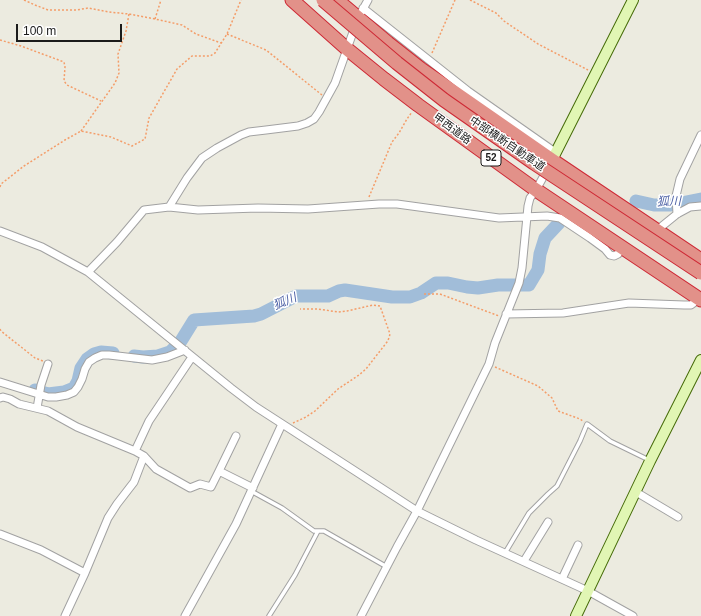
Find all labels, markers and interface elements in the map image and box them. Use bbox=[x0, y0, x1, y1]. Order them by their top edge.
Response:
scale bar bbox=[18, 16, 124, 42]
text: 100 m bbox=[23, 24, 56, 38]
street label: 甲西道路 bbox=[430, 111, 474, 147]
street label: 中部横断自動車道 bbox=[467, 114, 547, 174]
road number: 52 bbox=[481, 150, 501, 166]
water label: 狐川 bbox=[657, 195, 681, 209]
water label: 狐川 bbox=[271, 291, 299, 313]

